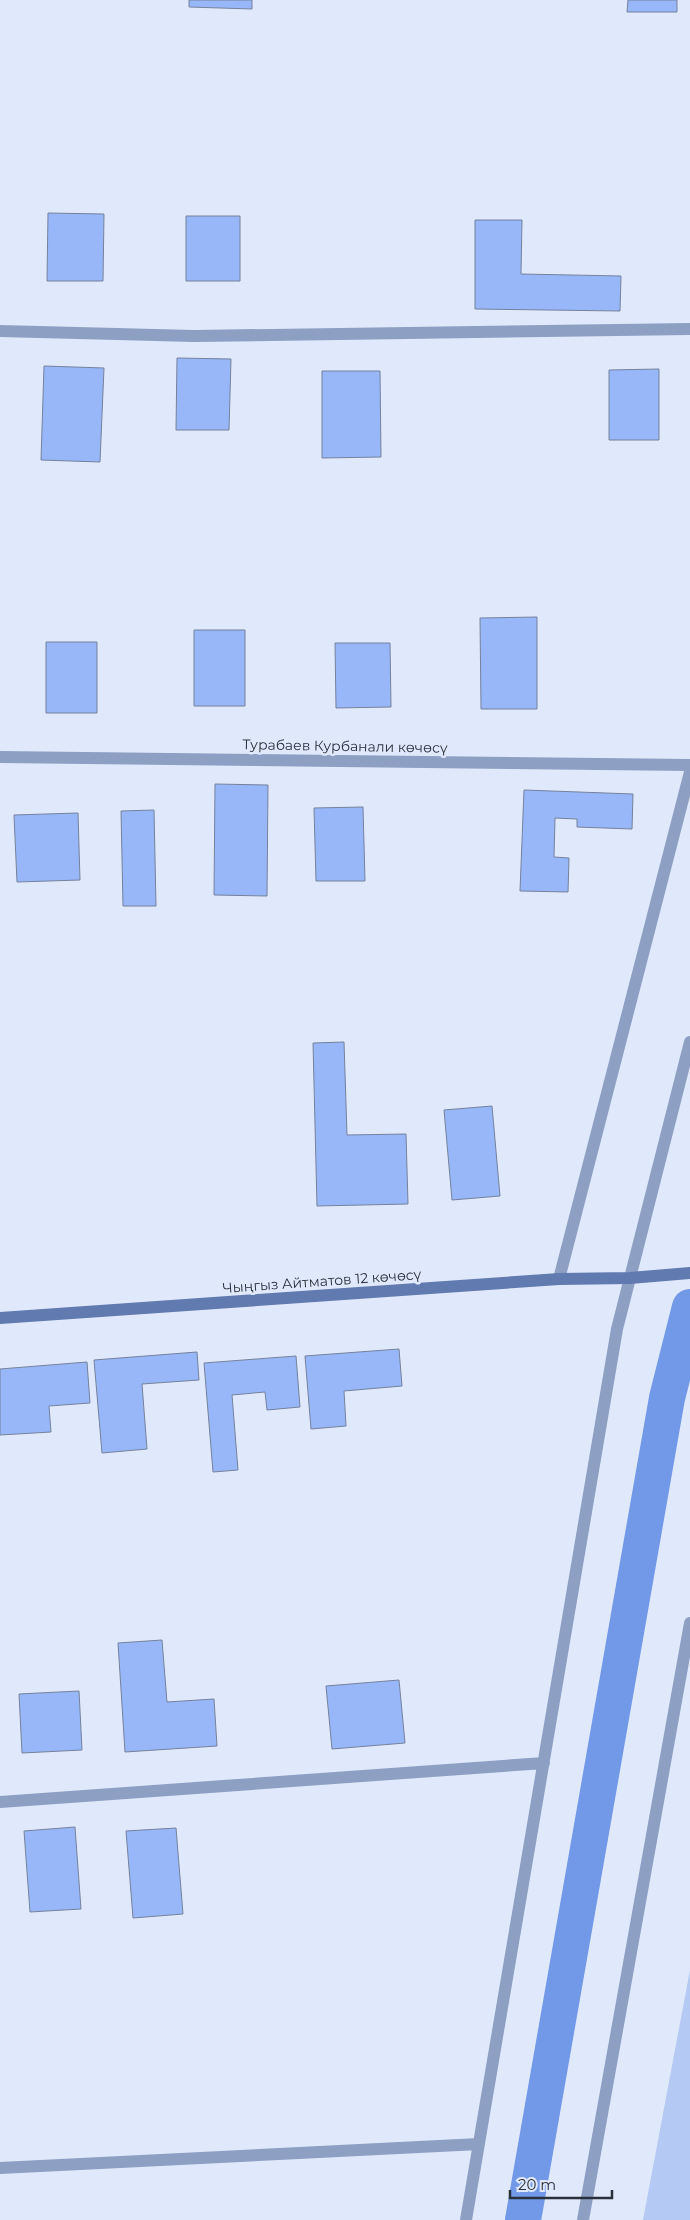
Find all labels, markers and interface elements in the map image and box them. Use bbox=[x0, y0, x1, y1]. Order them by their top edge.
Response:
street label: Турабаев Курбанали көчөсү bbox=[242, 735, 448, 757]
street label: Чыңгыз Айтматов 12 көчөсү bbox=[222, 1265, 422, 1297]
scale bar bbox=[510, 2168, 612, 2200]
text: 20 m bbox=[518, 2175, 556, 2194]

